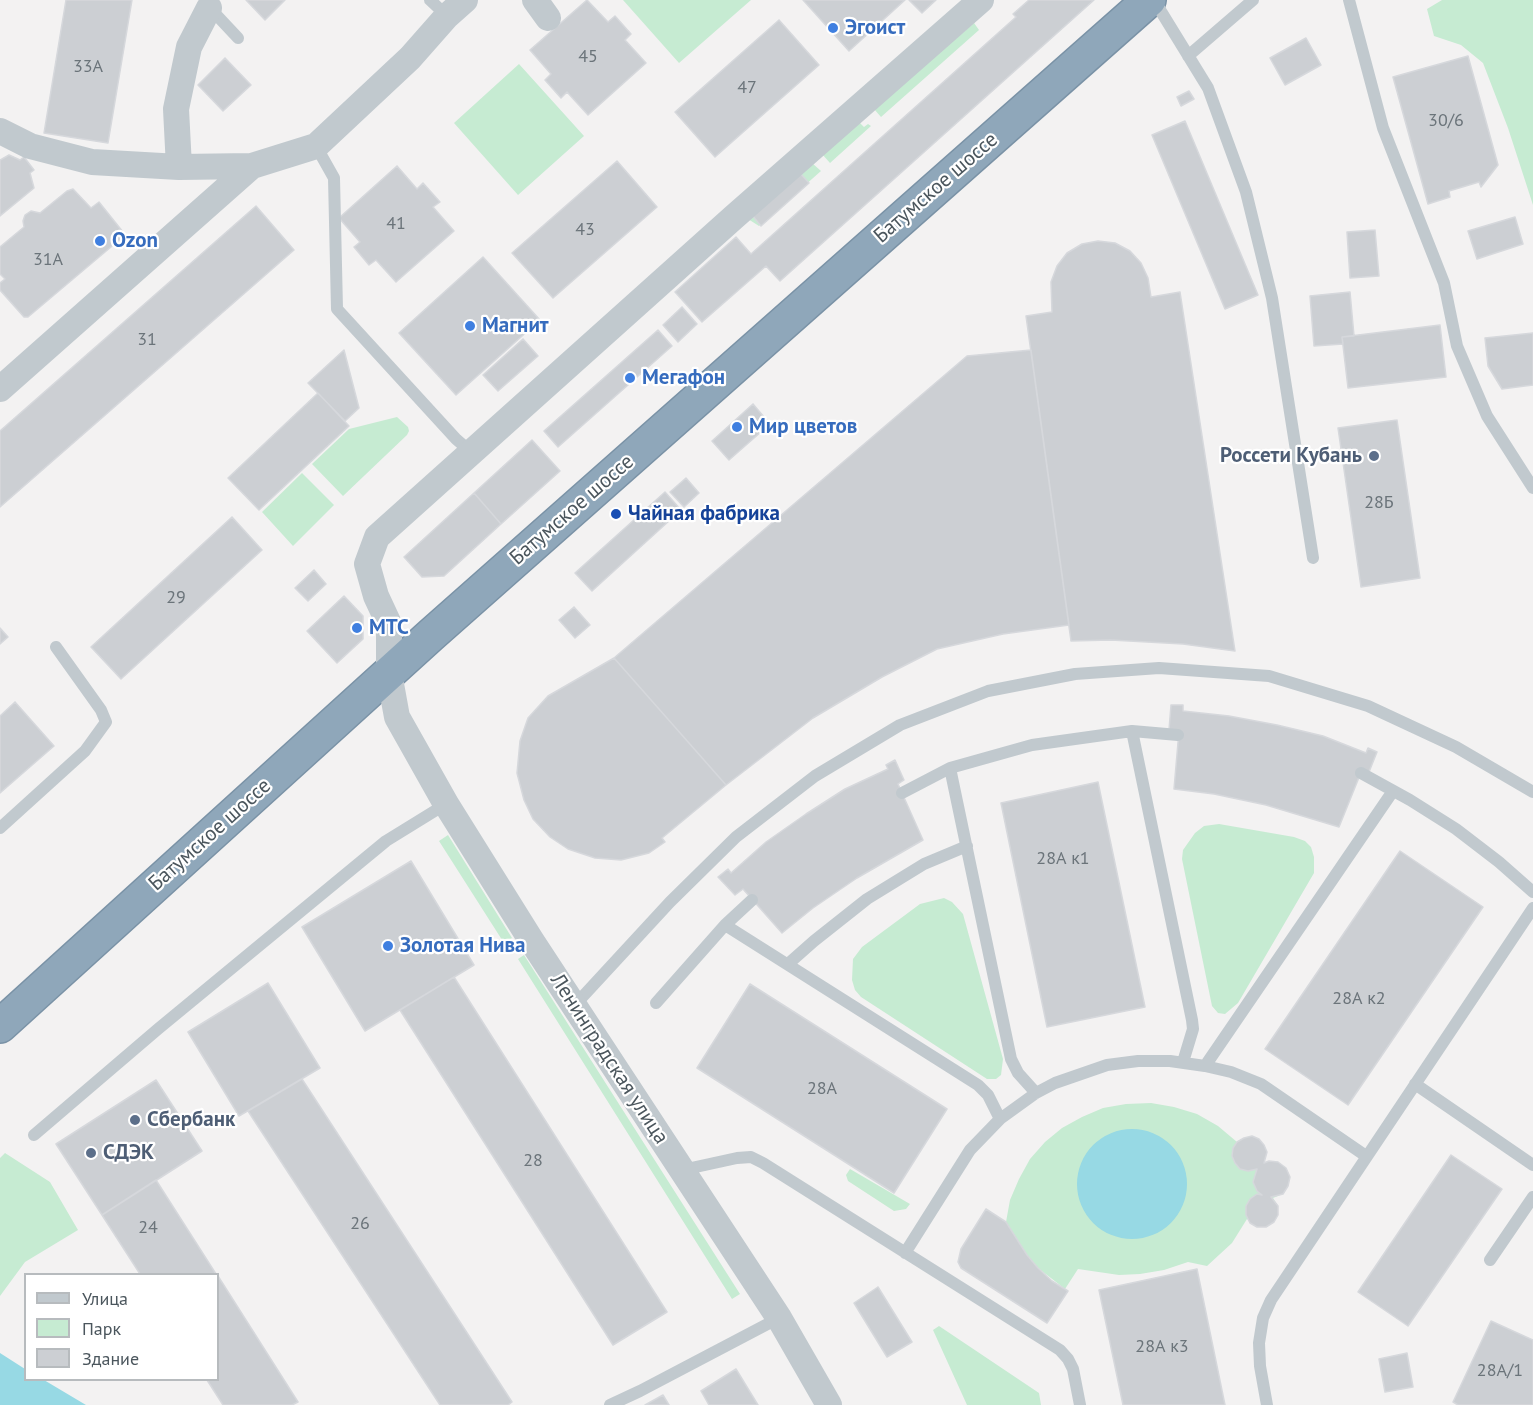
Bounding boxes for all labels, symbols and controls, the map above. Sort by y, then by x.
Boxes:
place label: Эгоист [845,15,905,41]
marker: Эгоист [826,21,840,35]
house number: 45 [578,46,598,68]
house number: 33А [73,56,103,78]
house number: 47 [737,77,757,99]
house number: 30/6 [1428,110,1464,132]
street label: Батумское шоссе [869,127,1003,249]
house number: 41 [386,213,406,235]
house number: 43 [575,219,595,241]
place label: Ozon [112,228,158,254]
marker: Ozon [93,234,107,248]
house number: 31А [33,249,63,271]
place label: Магнит [482,313,549,339]
marker: Магнит [463,319,477,333]
house number: 31 [137,329,157,351]
place label: Мегафон [642,365,725,391]
marker: Мегафон [623,371,637,385]
place label: Мир цветов [749,414,857,440]
marker: Мир цветов [730,420,744,434]
place label: Россети Кубань [1220,443,1362,469]
street label: Батумское шоссе [505,449,639,571]
marker: Россети Кубань [1367,449,1381,463]
house number: 28Б [1364,492,1394,514]
place label: Чайная фабрика [628,501,780,527]
marker: Чайная фабрика [609,507,623,521]
house number: 29 [166,587,186,609]
place label: МТС [369,615,409,641]
marker: МТС [350,621,364,635]
street label: Батумское шоссе [144,774,276,896]
house number: 28А к1 [1036,848,1090,870]
place label: Золотая Нива [400,933,525,959]
marker: Золотая Нива [381,939,395,953]
street label: Ленинградская улица [545,969,673,1149]
house number: 28А к2 [1332,988,1386,1010]
house number: 28А [807,1078,837,1100]
place label: Сбербанк [147,1107,235,1133]
marker: Сбербанк [128,1113,142,1127]
place label: СДЭК [103,1140,154,1166]
marker: СДЭК [84,1146,98,1160]
house number: 28 [523,1150,543,1172]
house number: 26 [350,1213,370,1235]
house number: 24 [138,1217,158,1239]
legend [24,1273,219,1381]
text: Улица [82,1287,128,1310]
text: Парк [82,1317,121,1340]
house number: 28А к3 [1135,1336,1189,1358]
text: Здание [82,1347,139,1370]
house number: 28А/1 [1477,1360,1523,1382]

